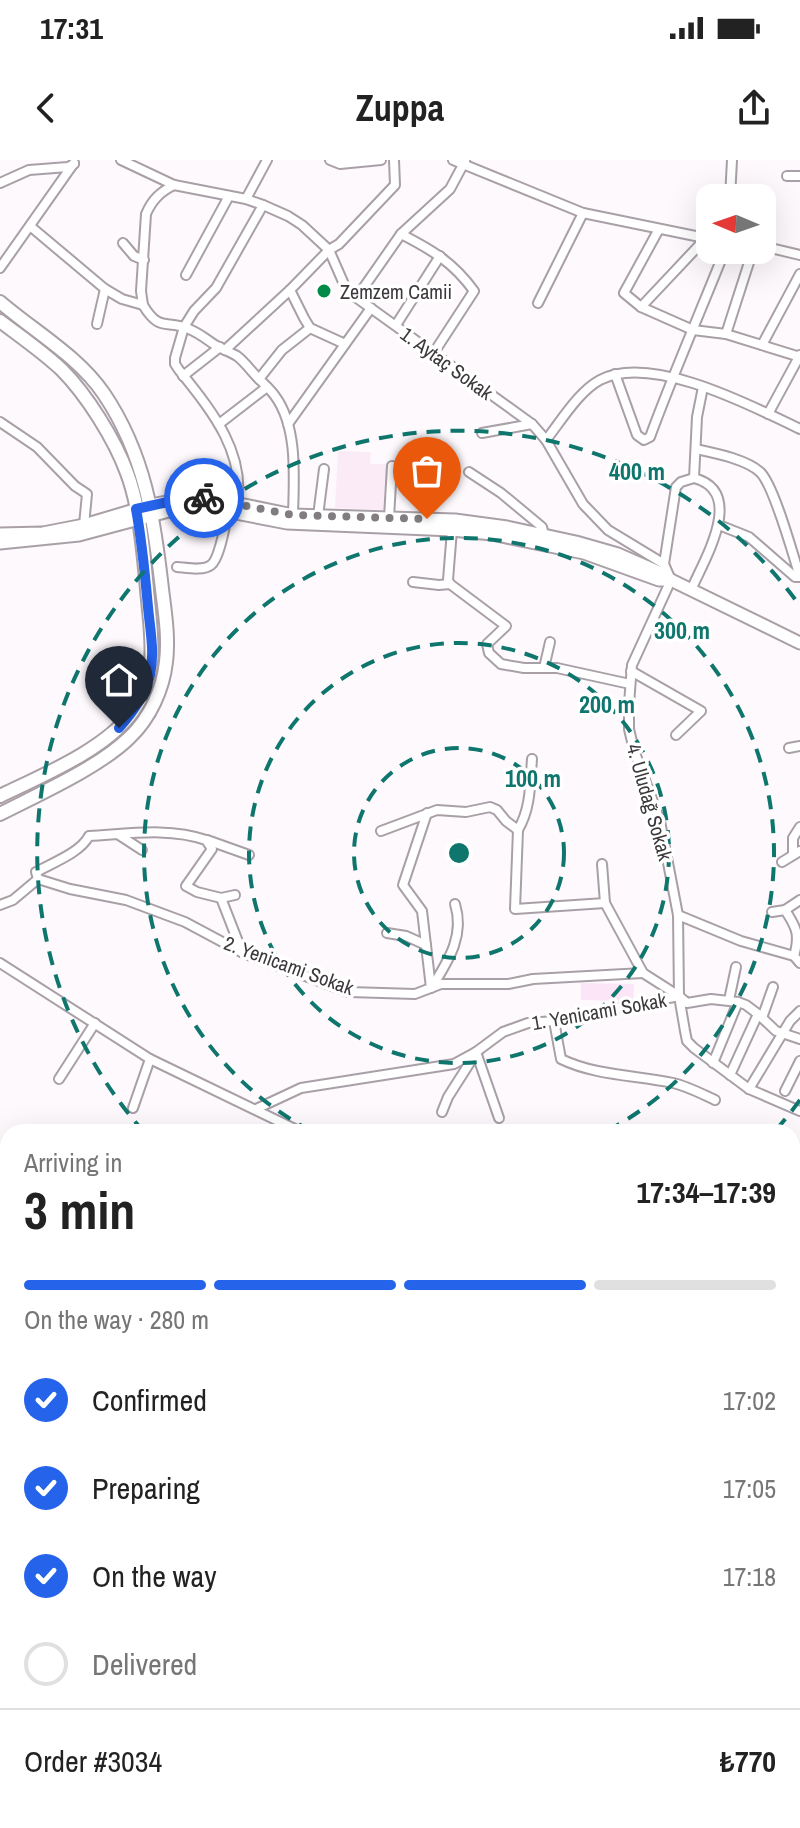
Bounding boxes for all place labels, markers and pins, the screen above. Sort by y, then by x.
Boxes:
place label: Zemzem Camii [340,278,452,305]
marker: Zemzem Camii [315,282,333,300]
pin [393,437,461,519]
pin [85,646,153,728]
centre of rings [445,839,473,867]

